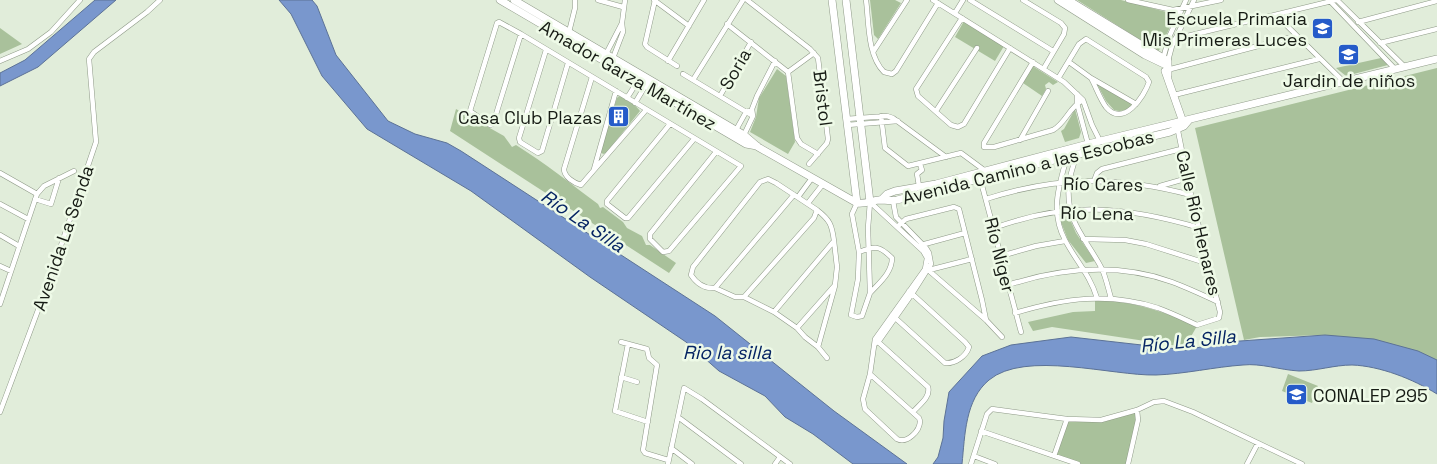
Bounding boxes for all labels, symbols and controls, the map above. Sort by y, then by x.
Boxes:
place label: Escuela Primaria Mis Primeras Luces [1142,7,1307,51]
street label: Amador Garza Martínez [535,15,721,135]
school or university icon: Escuela Primaria Mis Primeras Luces [1311,16,1335,40]
school or university icon: Jardin de niños [1337,43,1361,67]
street label: Soria [714,44,756,94]
street label: Bristol [808,69,838,127]
place label: Jardin de niños [1283,69,1415,92]
building icon: Casa Club Plazas [606,105,630,129]
place label: Casa Club Plazas [458,106,602,129]
street label: Avenida Camino a las Escobas [900,125,1156,209]
street label: Calle Río Henares [1171,148,1227,298]
street label: Avenida La Senda [27,162,99,314]
street label: Río Cares [1063,172,1143,196]
water label: Río La Silla [536,184,630,258]
street label: Río Lena [1060,201,1134,225]
street label: Río Níger [980,215,1021,295]
water label: Río La Silla [1139,324,1237,358]
water label: Rio la silla [683,340,771,365]
school or university icon: CONALEP 295 [1285,383,1309,407]
place label: CONALEP 295 [1313,384,1428,407]

